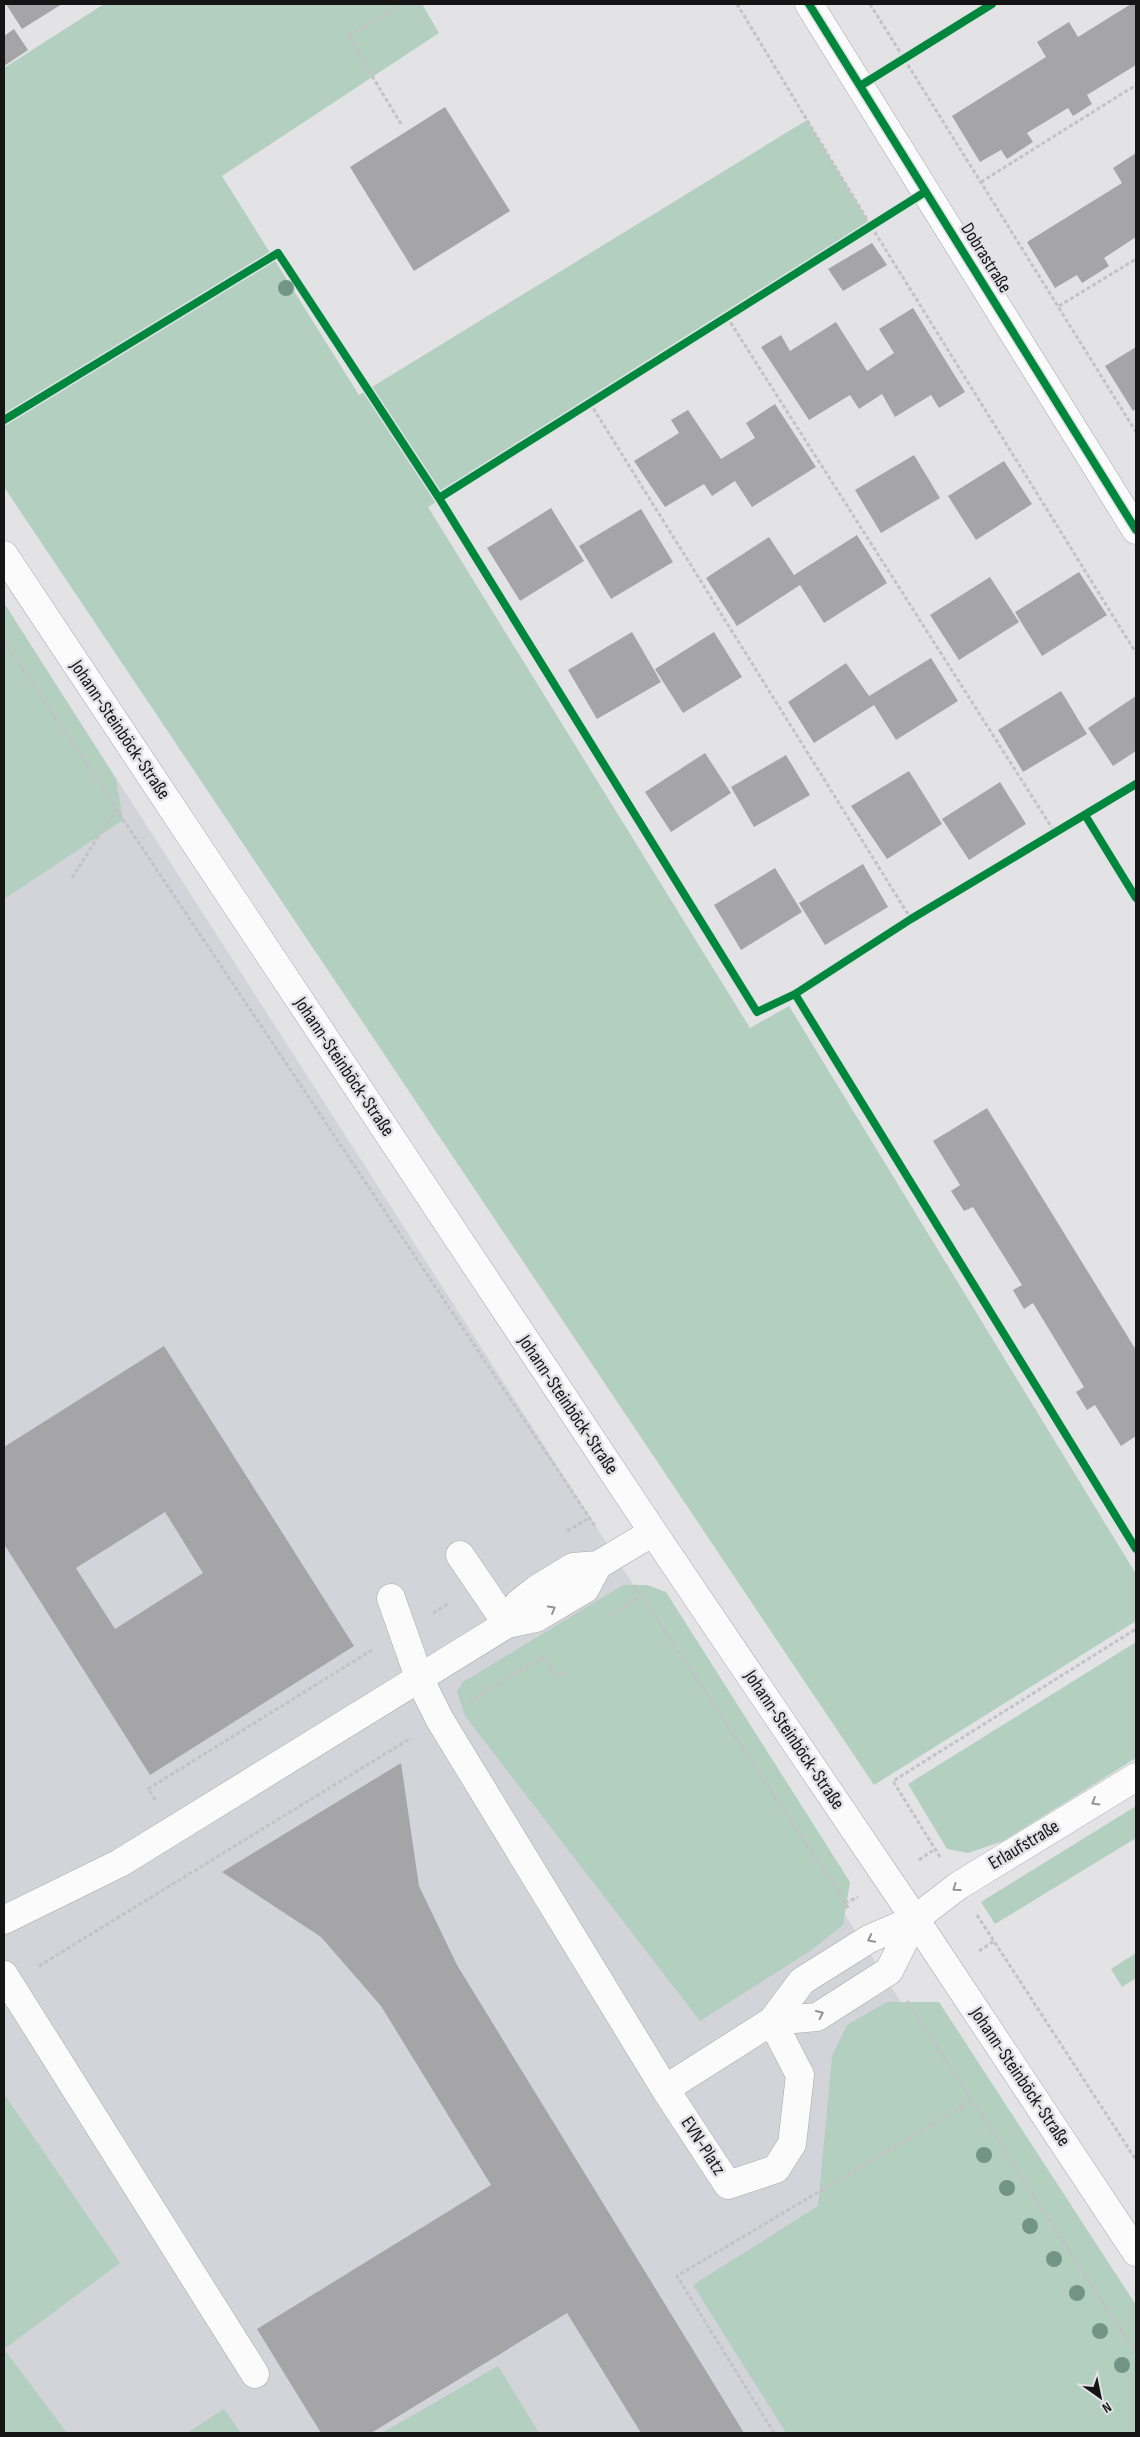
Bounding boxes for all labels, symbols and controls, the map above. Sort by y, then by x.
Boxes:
street label: Dobrastraße [956,219,1016,297]
street label: Johann-Steinböck-Straße [64,655,175,804]
street label: Johann-Steinböck-Straße [288,992,399,1141]
street label: Johann-Steinböck-Straße [512,1330,623,1479]
one-way arrow [547,1605,556,1615]
street label: Johann-Steinböck-Straße [738,1665,849,1814]
one-way arrow [1091,1796,1100,1806]
street label: Erlaufstraße [985,1815,1063,1875]
one-way arrow [953,1882,962,1890]
one-way arrow [867,1933,876,1943]
street label: Johann-Steinböck-Straße [964,2002,1075,2151]
one-way arrow [814,2010,823,2020]
street label: EVN-Platz [676,2113,730,2180]
north arrow [1075,2372,1125,2422]
text: N [1099,2398,1115,2417]

